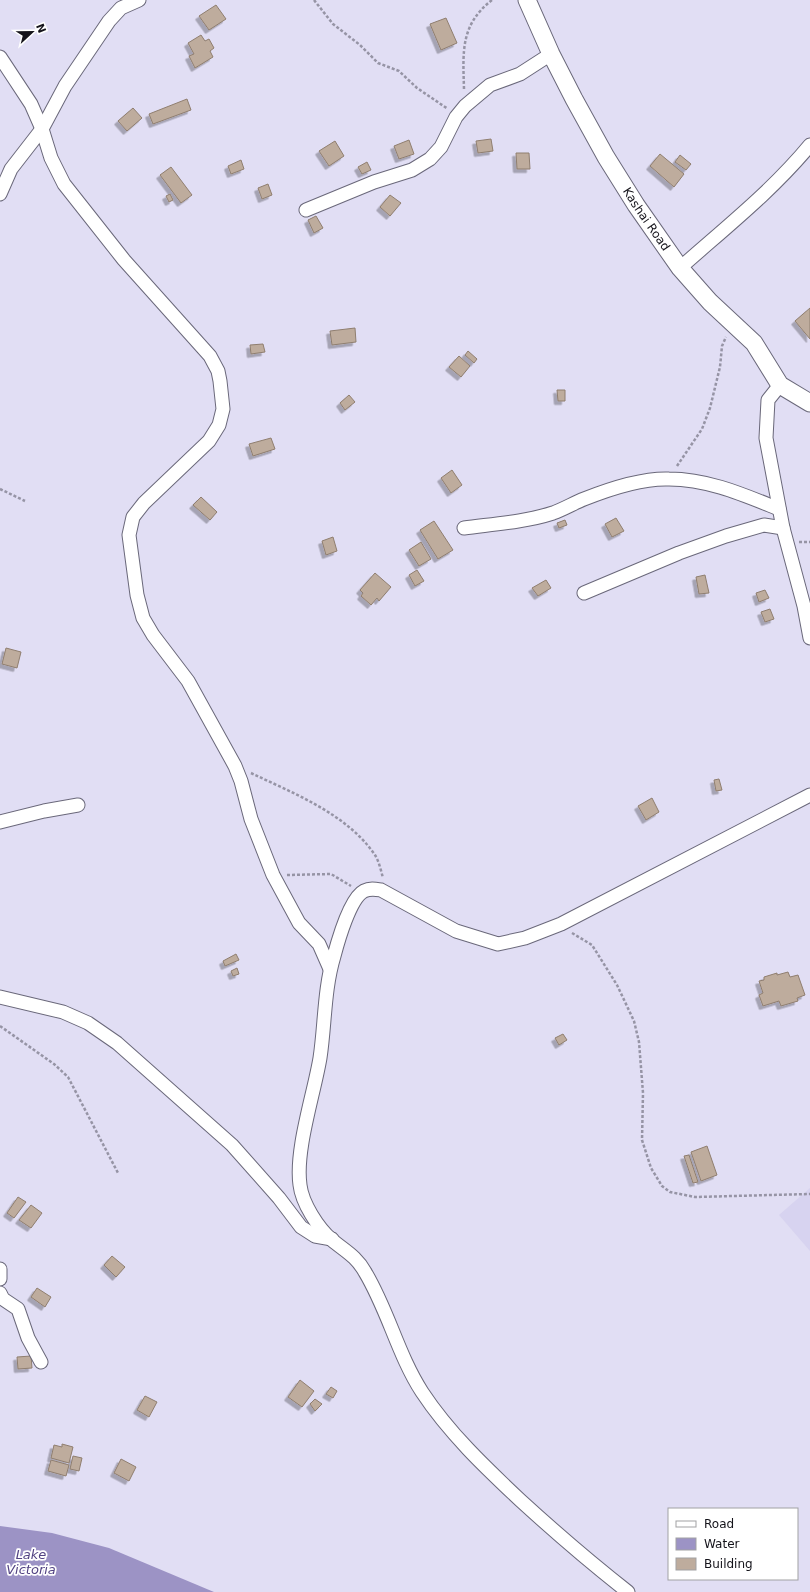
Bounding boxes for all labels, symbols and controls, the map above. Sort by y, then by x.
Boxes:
north arrow [12,12,52,52]
text: N [33,22,49,35]
street label: Kashai Road [620,185,673,254]
legend [668,1508,798,1580]
text: Road [704,1517,734,1531]
text: Water [704,1537,740,1551]
water label: Lake Victoria [6,1547,56,1577]
text: Building [704,1557,753,1571]

